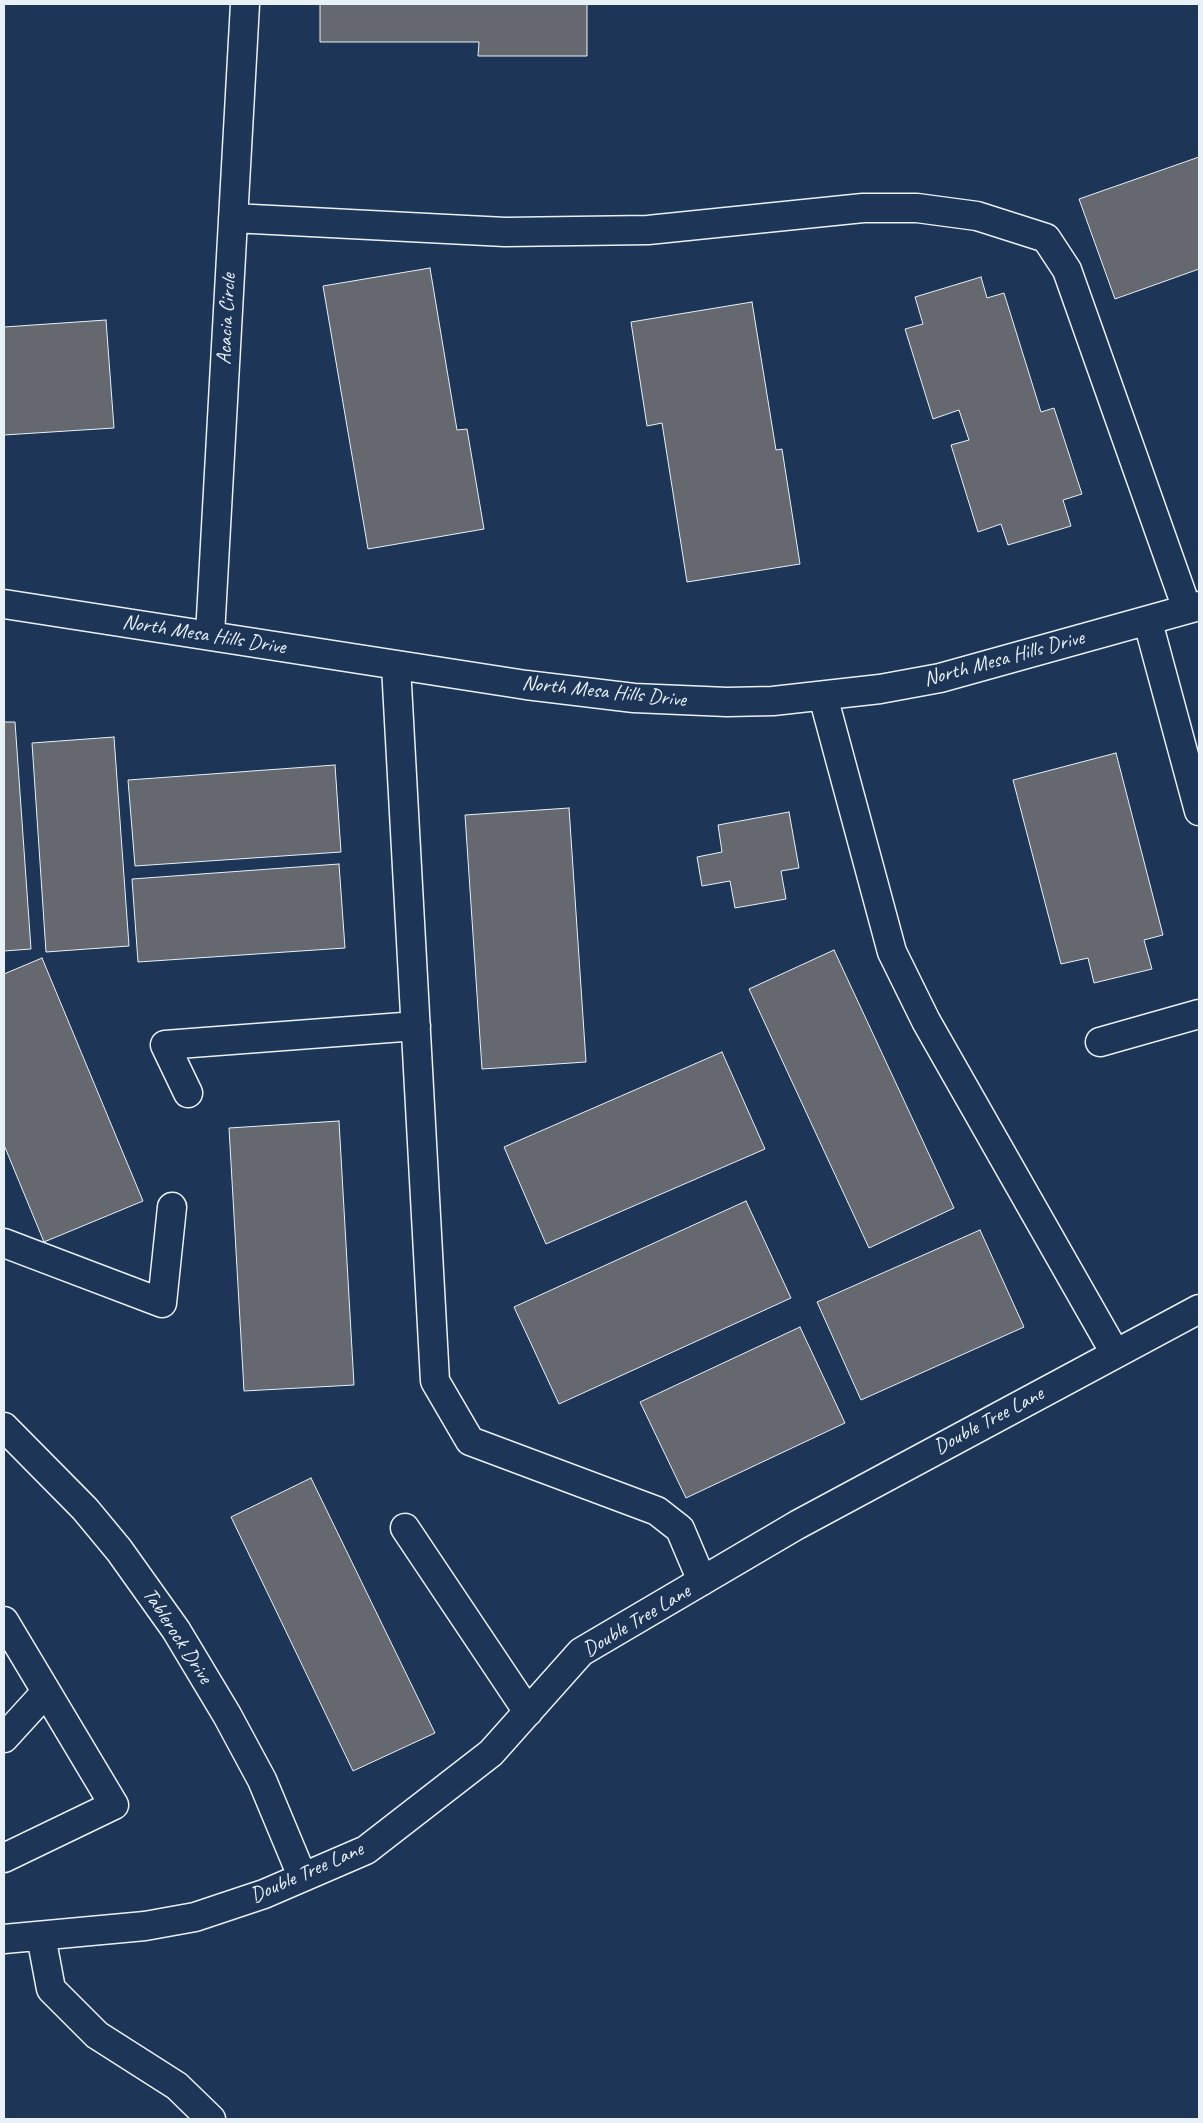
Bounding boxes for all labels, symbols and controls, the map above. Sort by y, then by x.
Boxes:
street label: Acacia Circle [212,273,242,365]
street label: North Mesa Hills Drive [121,610,287,660]
street label: North Mesa Hills Drive [921,626,1087,692]
street label: North Mesa Hills Drive [521,671,687,713]
street label: Double Tree Lane [930,1382,1048,1460]
street label: Double Tree Lane [579,1579,695,1663]
street label: Tablerock Drive [137,1583,217,1689]
street label: Double Tree Lane [247,1837,367,1909]

